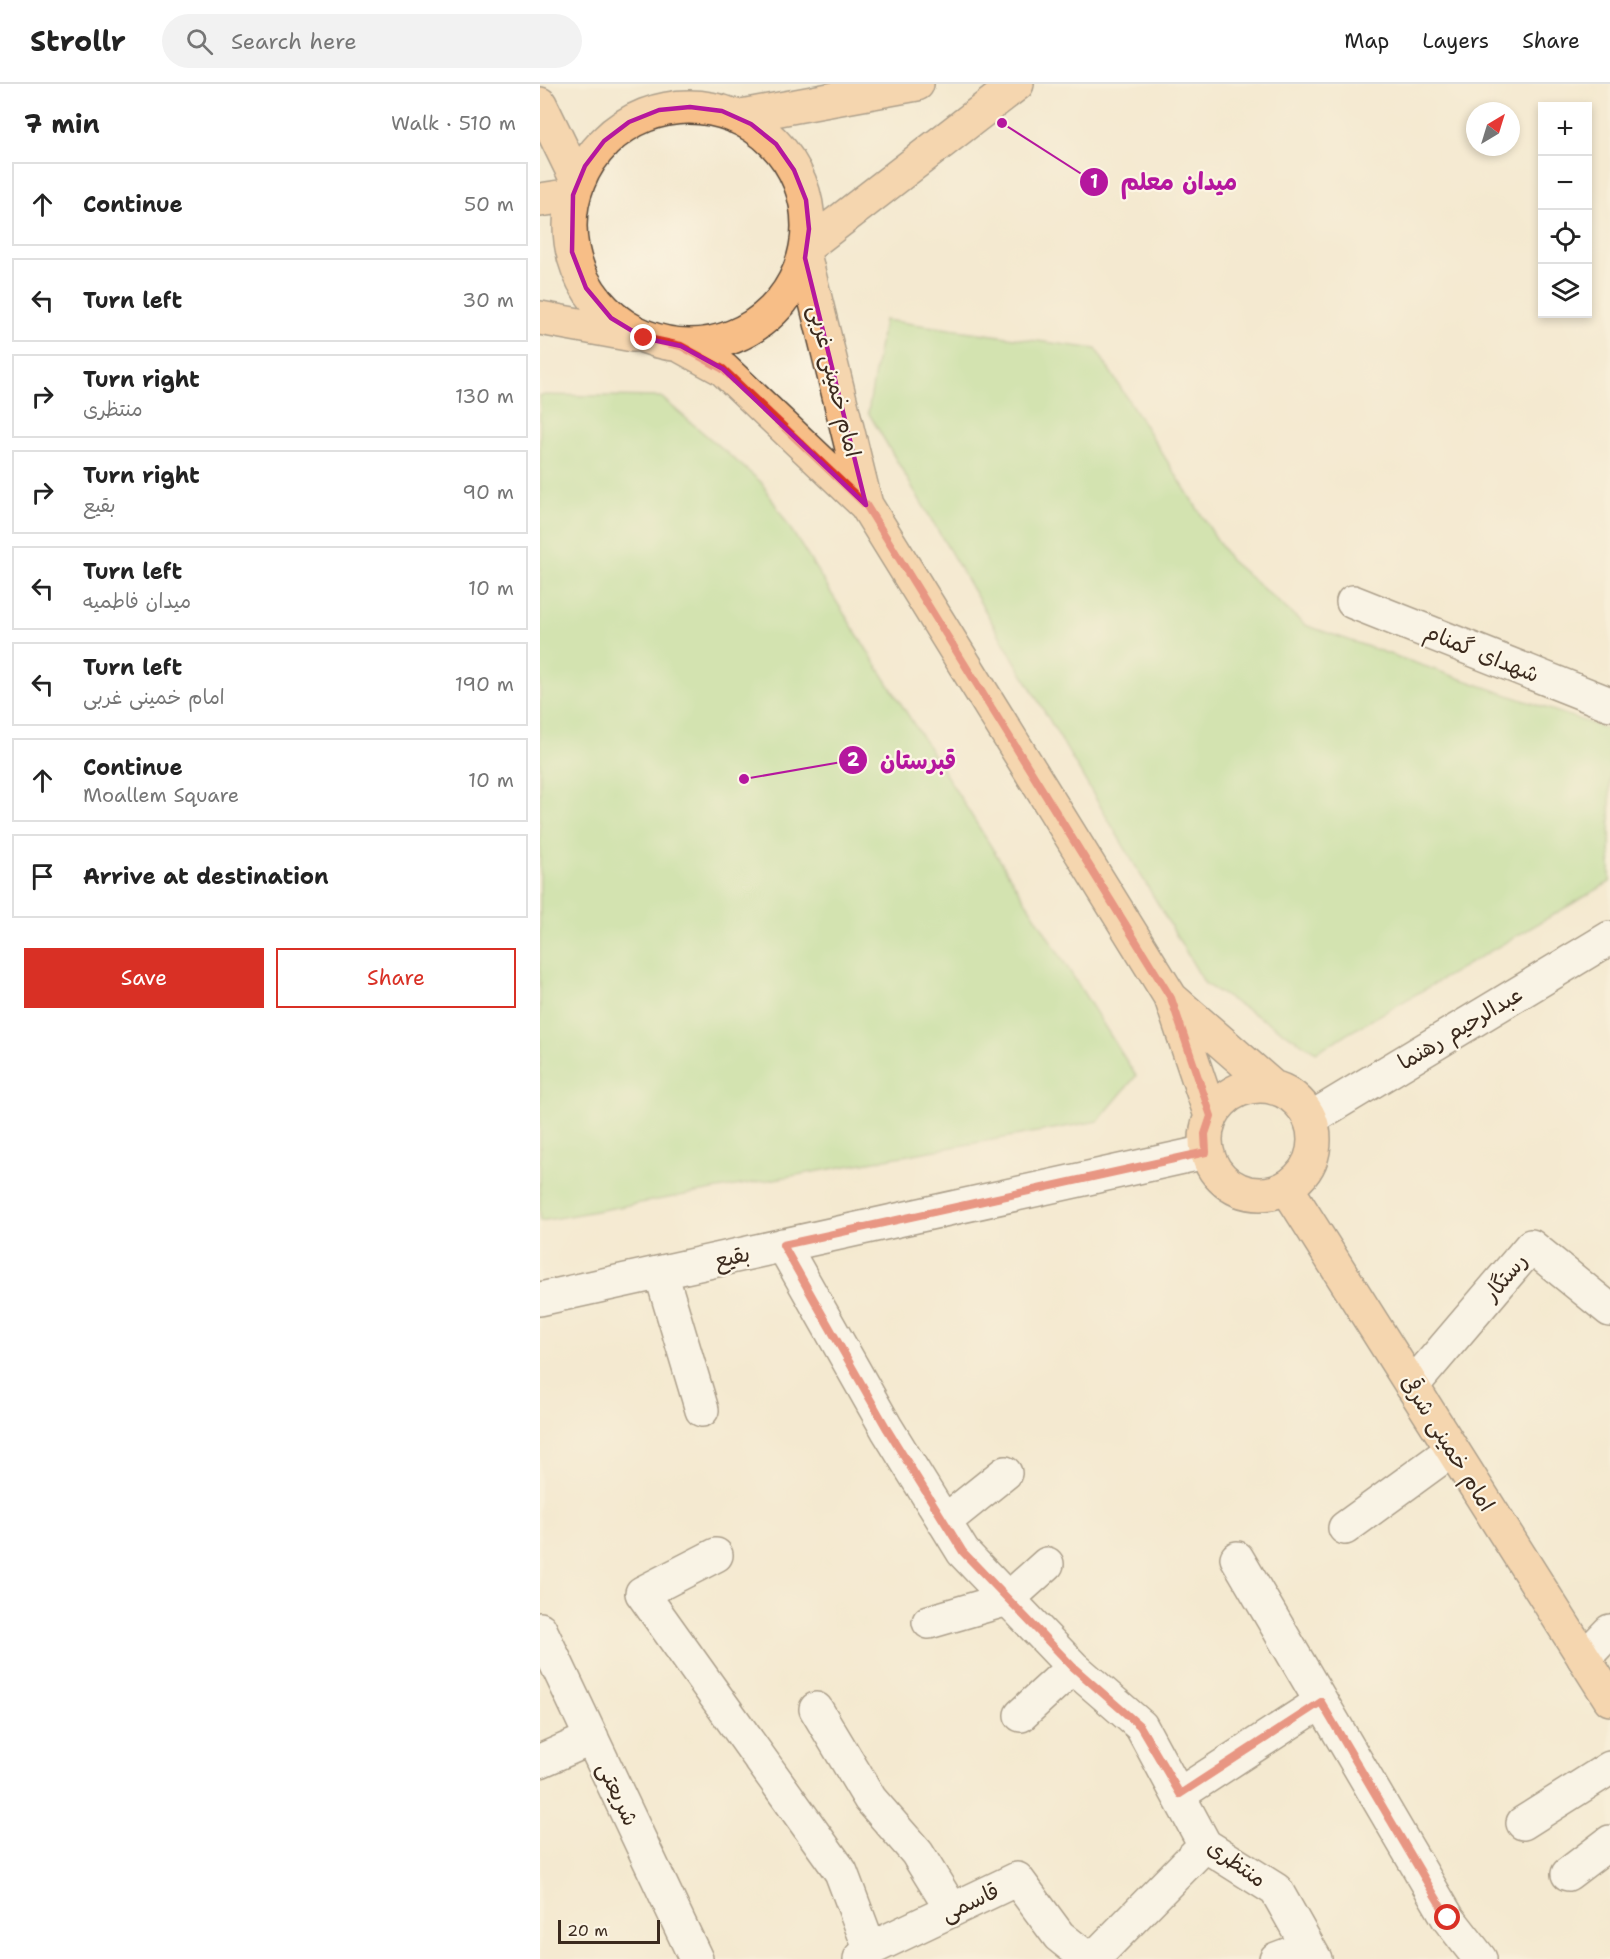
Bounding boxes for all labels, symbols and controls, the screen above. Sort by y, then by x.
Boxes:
search box [162,14,582,68]
text: Strollr [30,22,126,60]
icon: search [183,25,216,58]
text: Search here [231,27,357,56]
text: Map [1344,27,1389,55]
text: Layers [1422,27,1489,55]
text: Share [1522,27,1580,55]
north arrow [1466,102,1520,156]
map controls [1538,102,1592,318]
button: + [1538,102,1592,156]
text: 7 min [24,106,100,141]
text: Walk · 510 m [391,110,516,136]
button: − [1538,156,1592,210]
callout: میدان معلم [1079,161,1250,203]
text: میدان معلم [1121,166,1237,200]
text: 1 [1090,170,1098,194]
icon: ahead [26,188,59,221]
text: Continue [83,190,183,219]
text: 50 m [464,191,514,217]
button: locate [1538,210,1592,264]
button: layers [1538,264,1592,318]
icon: left [26,284,59,317]
text: Turn left [83,286,182,315]
text: 30 m [462,287,514,313]
street label: امام خمینی غربی [800,302,868,461]
route end [630,324,656,350]
text: Turn right [83,365,200,394]
icon: right [26,380,59,413]
text: 130 m [455,383,514,409]
text: منتظری [83,396,143,422]
text: Turn right [83,461,200,490]
icon: right [26,476,59,509]
text: 90 m [462,479,514,505]
text: بقیع [83,492,116,518]
text: Turn left [83,557,182,586]
icon: left [26,572,59,605]
text: 10 m [468,575,514,601]
text: میدان فاطمیه [83,588,191,614]
street label: شهدای گمنام [1419,617,1544,692]
text: Turn left [83,653,182,682]
icon: left [26,668,59,701]
text: 190 m [455,671,514,697]
text: امام خمینی غربی [83,684,225,710]
callout: قبرستان [838,739,968,781]
text: قبرستان [880,745,956,777]
text: 2 [847,748,860,772]
text: Continue [83,753,183,782]
icon: ahead [26,764,59,797]
text: 10 m [468,767,514,793]
text: Moallem Square [83,782,239,808]
icon: arrive [26,860,59,893]
text: Arrive at destination [83,862,329,891]
button: Save [24,948,264,1008]
button: Share [276,948,516,1008]
street label: عبدالرحیم رهنما [1392,979,1529,1078]
street label: بقیع [711,1239,753,1276]
street label: رستگار [1476,1247,1534,1308]
street label: امام خمینی شرقی [1393,1369,1502,1518]
street label: شریعتی [591,1757,645,1831]
street label: منتظری [1202,1832,1272,1894]
street label: قاسمی [936,1876,1004,1928]
route start [1434,1904,1460,1930]
scale bar [558,1917,660,1944]
text: 20 m [567,1920,608,1941]

